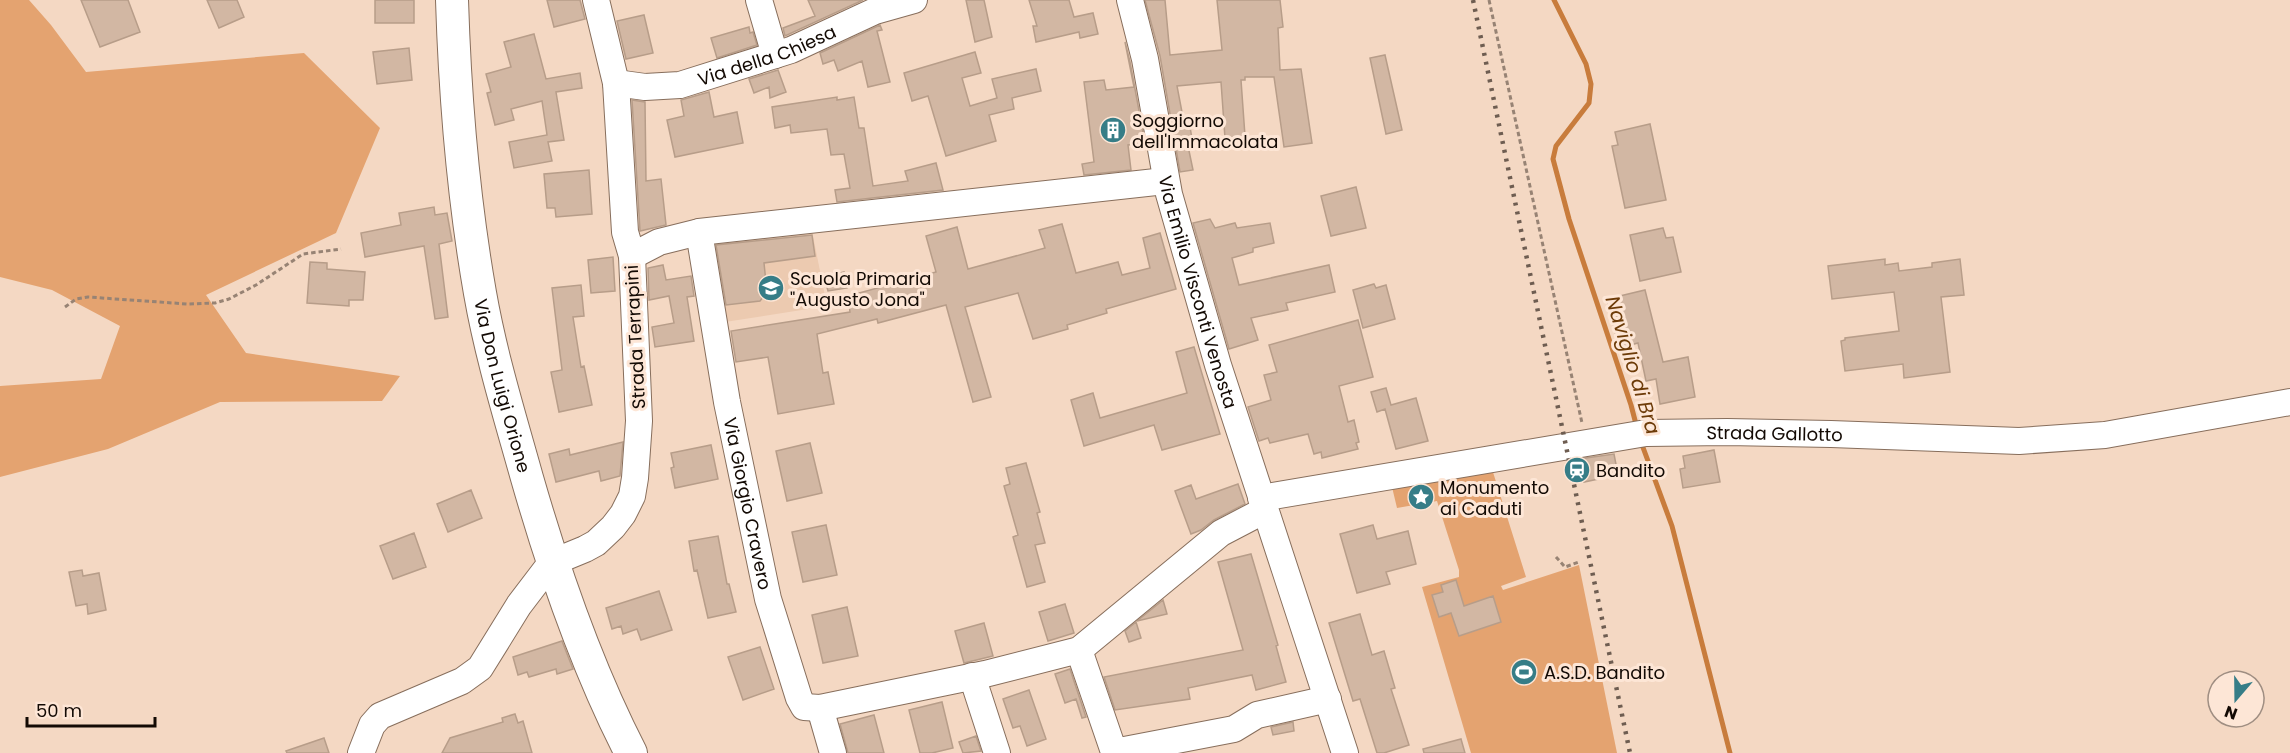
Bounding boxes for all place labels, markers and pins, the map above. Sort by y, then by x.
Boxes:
place label: Soggiorno dell'Immacolata [1132,108,1278,154]
building icon: Soggiorno dell'Immacolata [1098,115,1128,145]
place label: Scuola Primaria "Augusto Jona" [790,266,932,312]
school or university icon: Scuola Primaria "Augusto Jona" [756,273,786,303]
station icon: Bandito [1562,455,1592,485]
place label: Bandito [1596,458,1665,483]
place label: Monumento ai Caduti [1440,475,1549,521]
place icon: Monumento ai Caduti [1406,482,1436,512]
sports icon: A.S.D. Bandito [1509,657,1539,687]
place label: A.S.D. Bandito [1544,660,1665,685]

